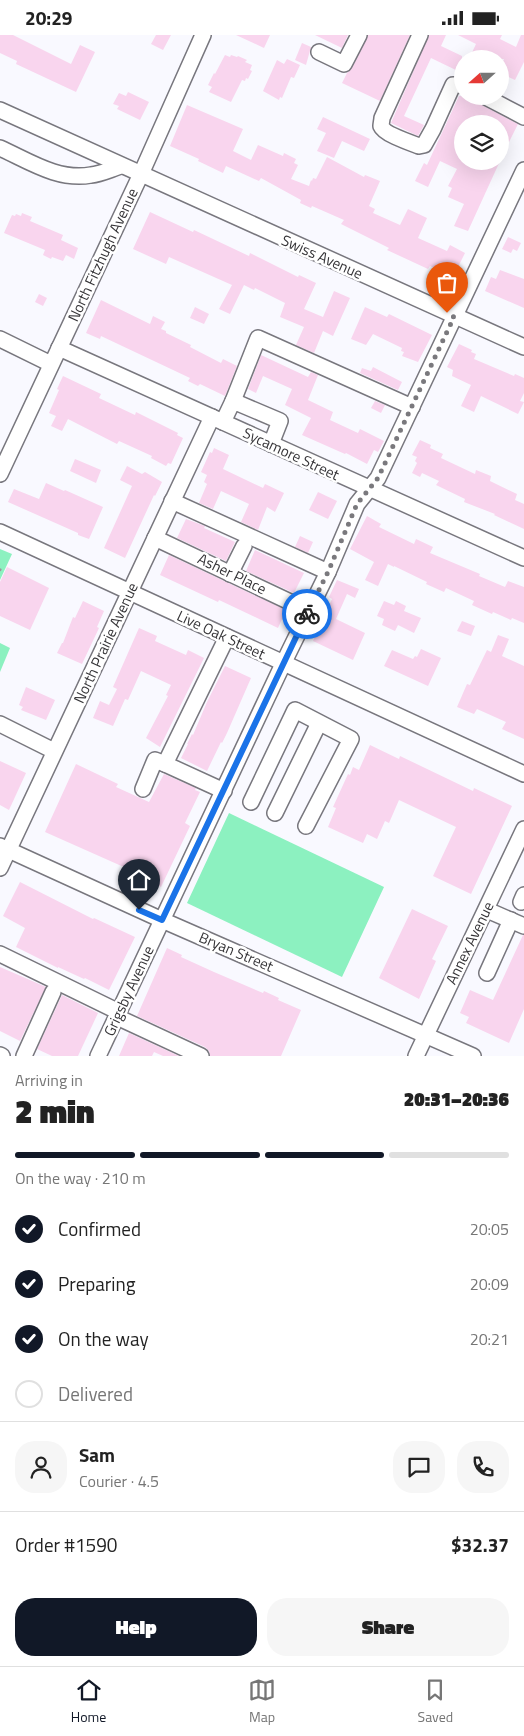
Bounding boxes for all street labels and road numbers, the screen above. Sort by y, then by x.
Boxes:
street label: North Fitzhugh Avenue [61,184,144,325]
street label: Swiss Avenue [278,228,367,285]
street label: Sycamore Street [239,421,344,486]
street label: Asher Place [194,547,270,600]
street label: North Prairie Avenue [67,579,144,707]
street label: Live Oak Street [173,604,270,665]
street label: Annex Avenue [440,897,500,988]
street label: Bryan Street [195,926,278,978]
street label: Grigsby Avenue [97,942,160,1040]

